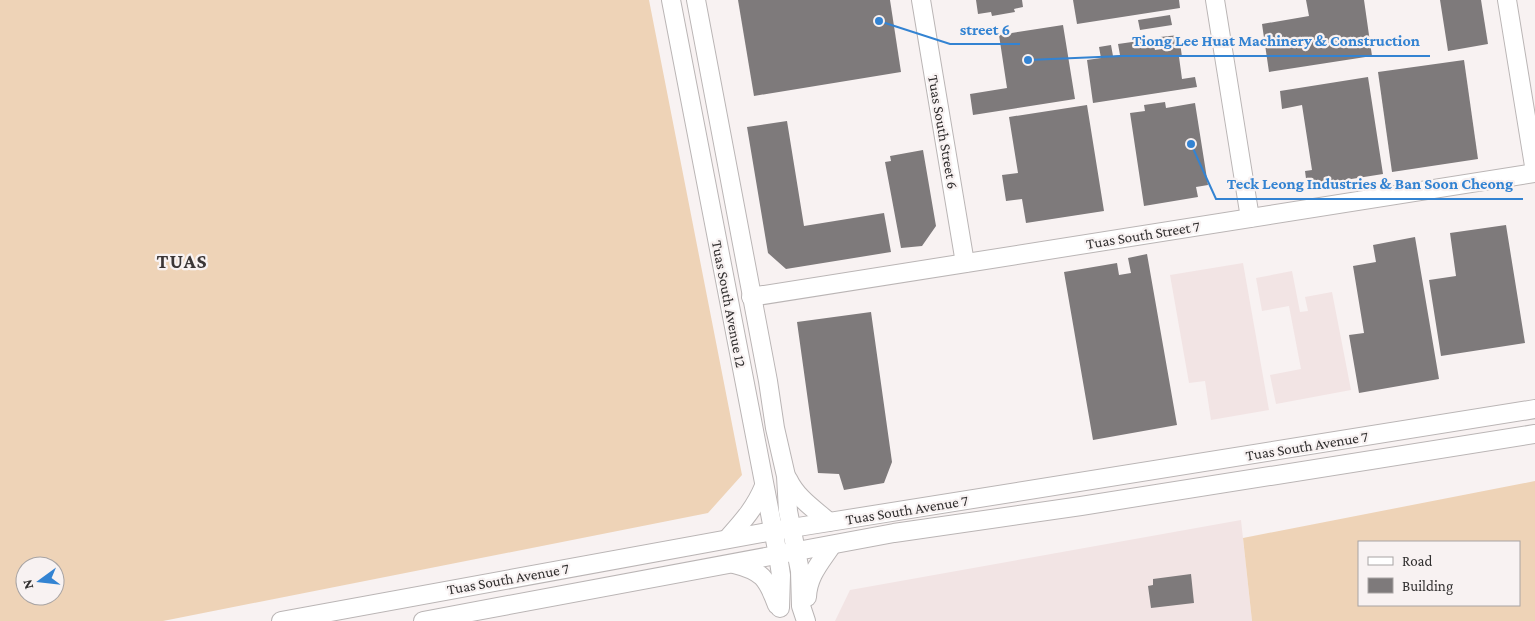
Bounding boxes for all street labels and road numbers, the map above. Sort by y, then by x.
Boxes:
street label: Tuas South Street 6 [925,74,961,190]
street label: Tuas South Street 7 [1085,218,1201,252]
street label: Tuas South Avenue 12 [709,239,749,369]
street label: Tuas South Avenue 7 [1245,428,1369,464]
street label: Tuas South Avenue 7 [845,492,969,528]
street label: Tuas South Avenue 7 [446,560,570,598]

